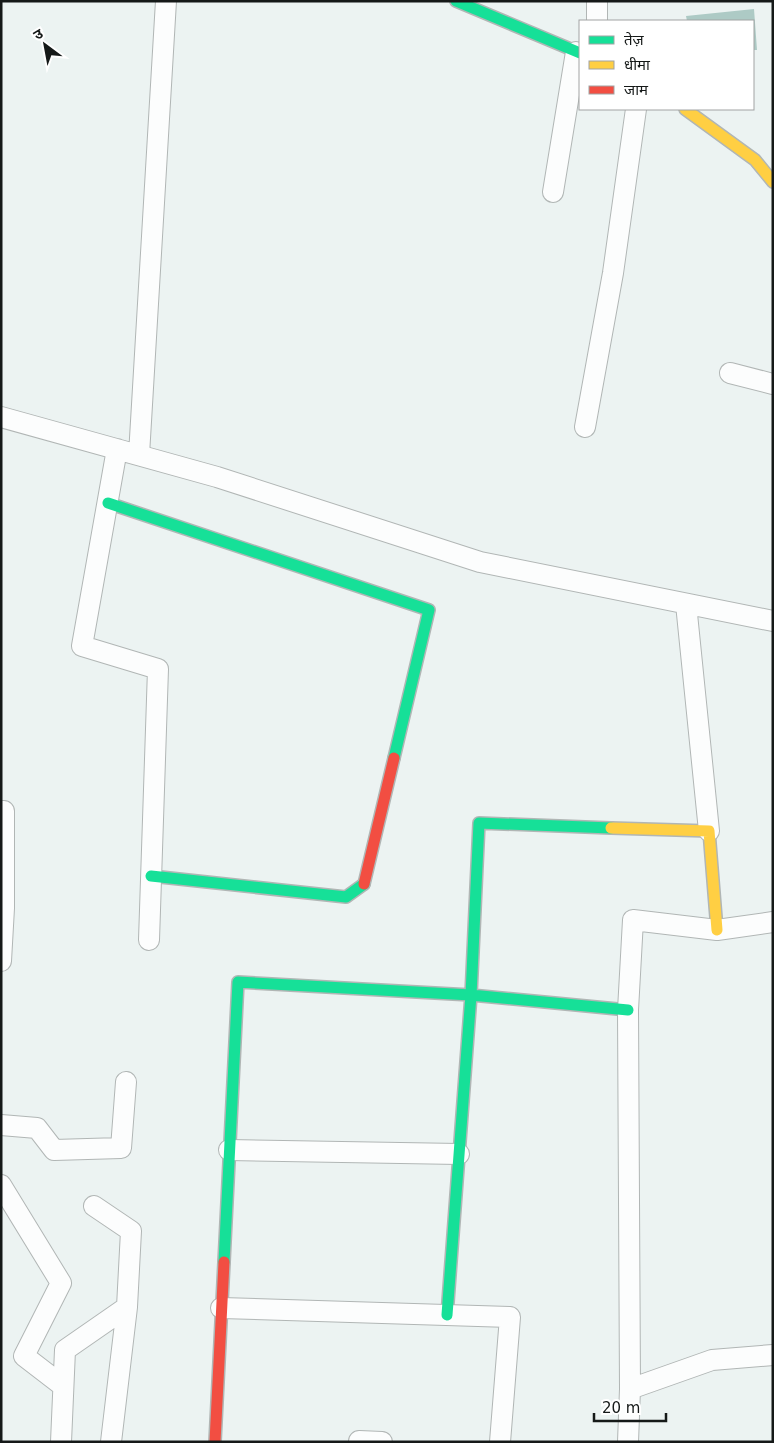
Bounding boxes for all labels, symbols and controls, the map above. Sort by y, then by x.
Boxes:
north arrow [20,20,70,70]
legend [579,20,754,110]
text: उ [30,25,47,43]
text: तेज़ [624,31,645,49]
text: धीमा [624,56,651,74]
text: जाम [624,81,649,99]
scale bar [594,1390,666,1422]
text: 20 m [602,1399,640,1417]

